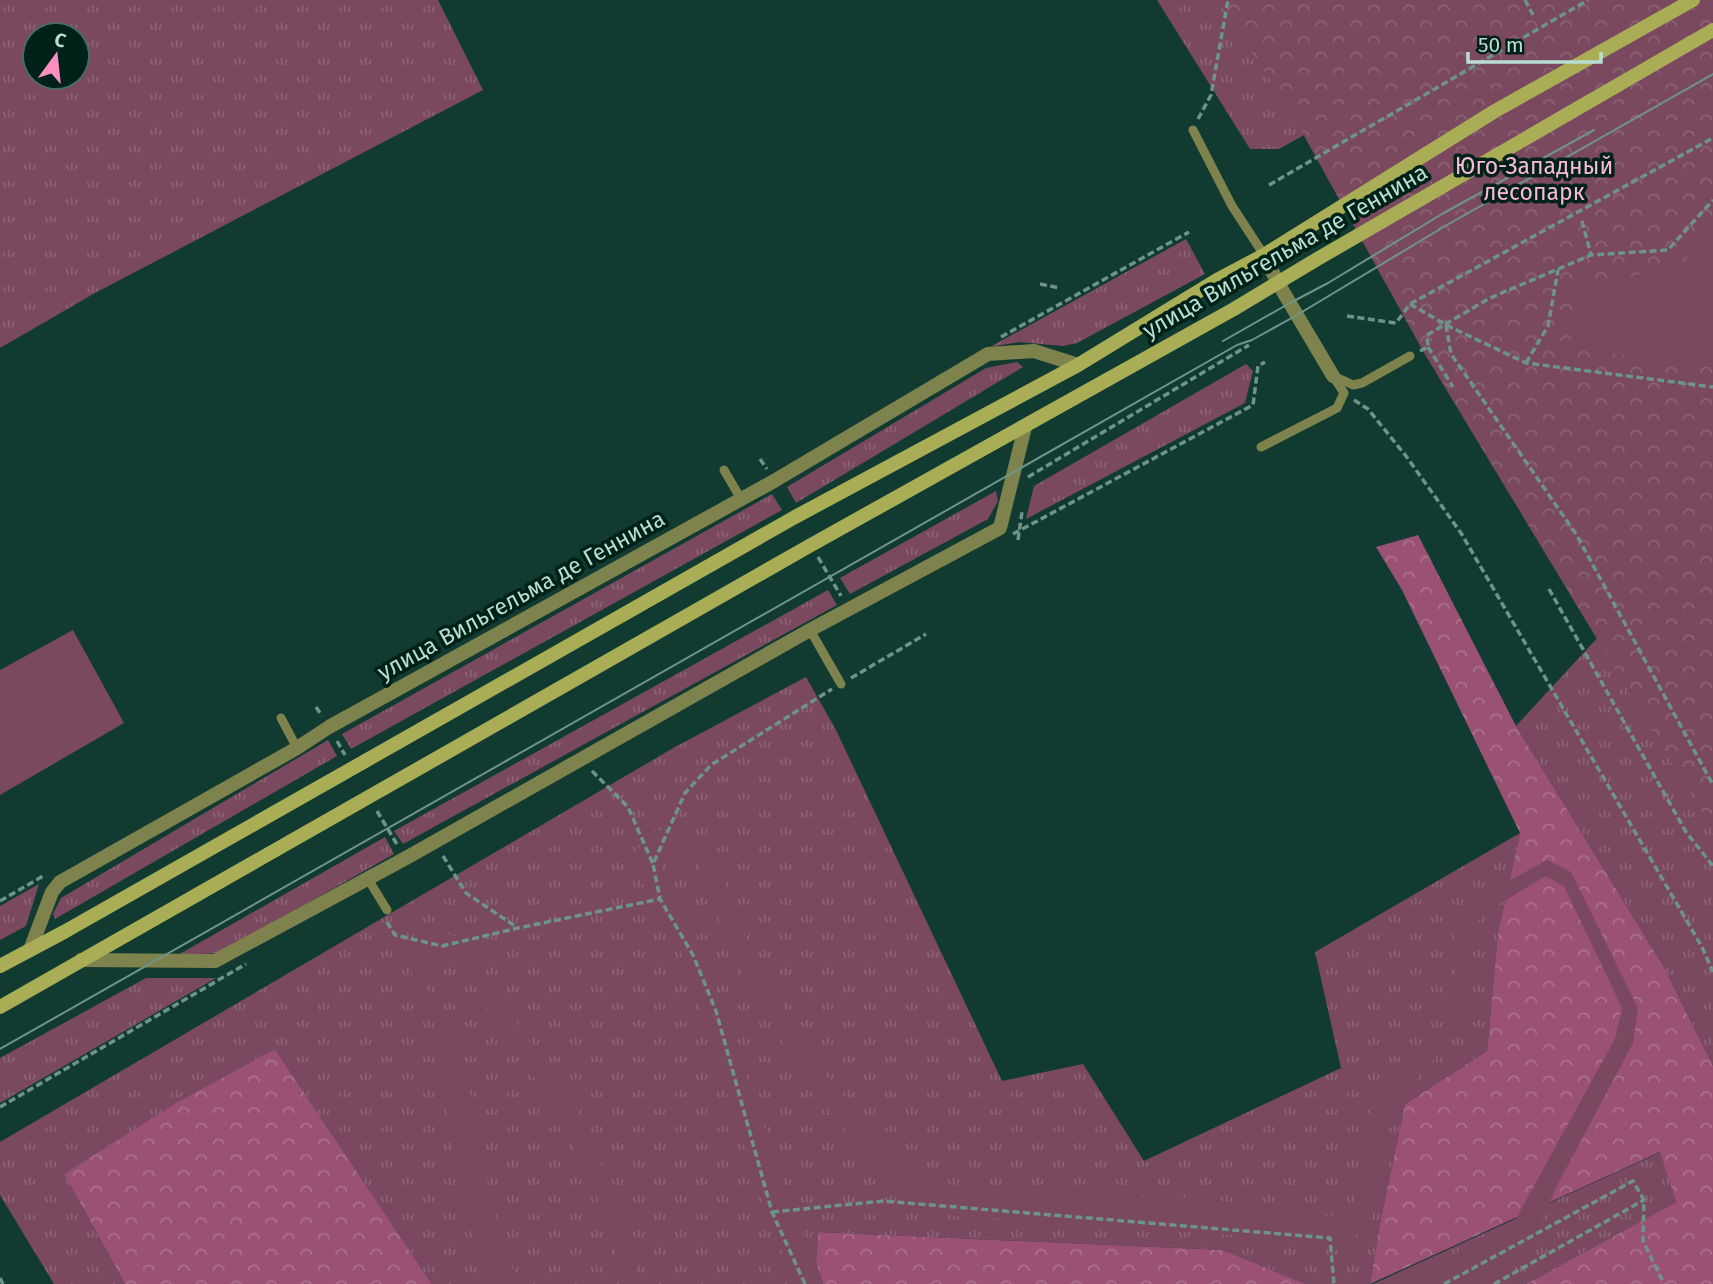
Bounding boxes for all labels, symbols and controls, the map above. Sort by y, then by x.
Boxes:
north arrow [21,21,91,91]
scale bar [1468,21,1601,65]
text: С [52,28,69,53]
text: 50 m [1478,32,1524,58]
park label: Юго-Западный лесопарк [1455,152,1613,206]
street label: улица Вильгельма де Геннина [1138,158,1432,344]
street label: улица Вильгельма де Геннина [372,504,670,686]

